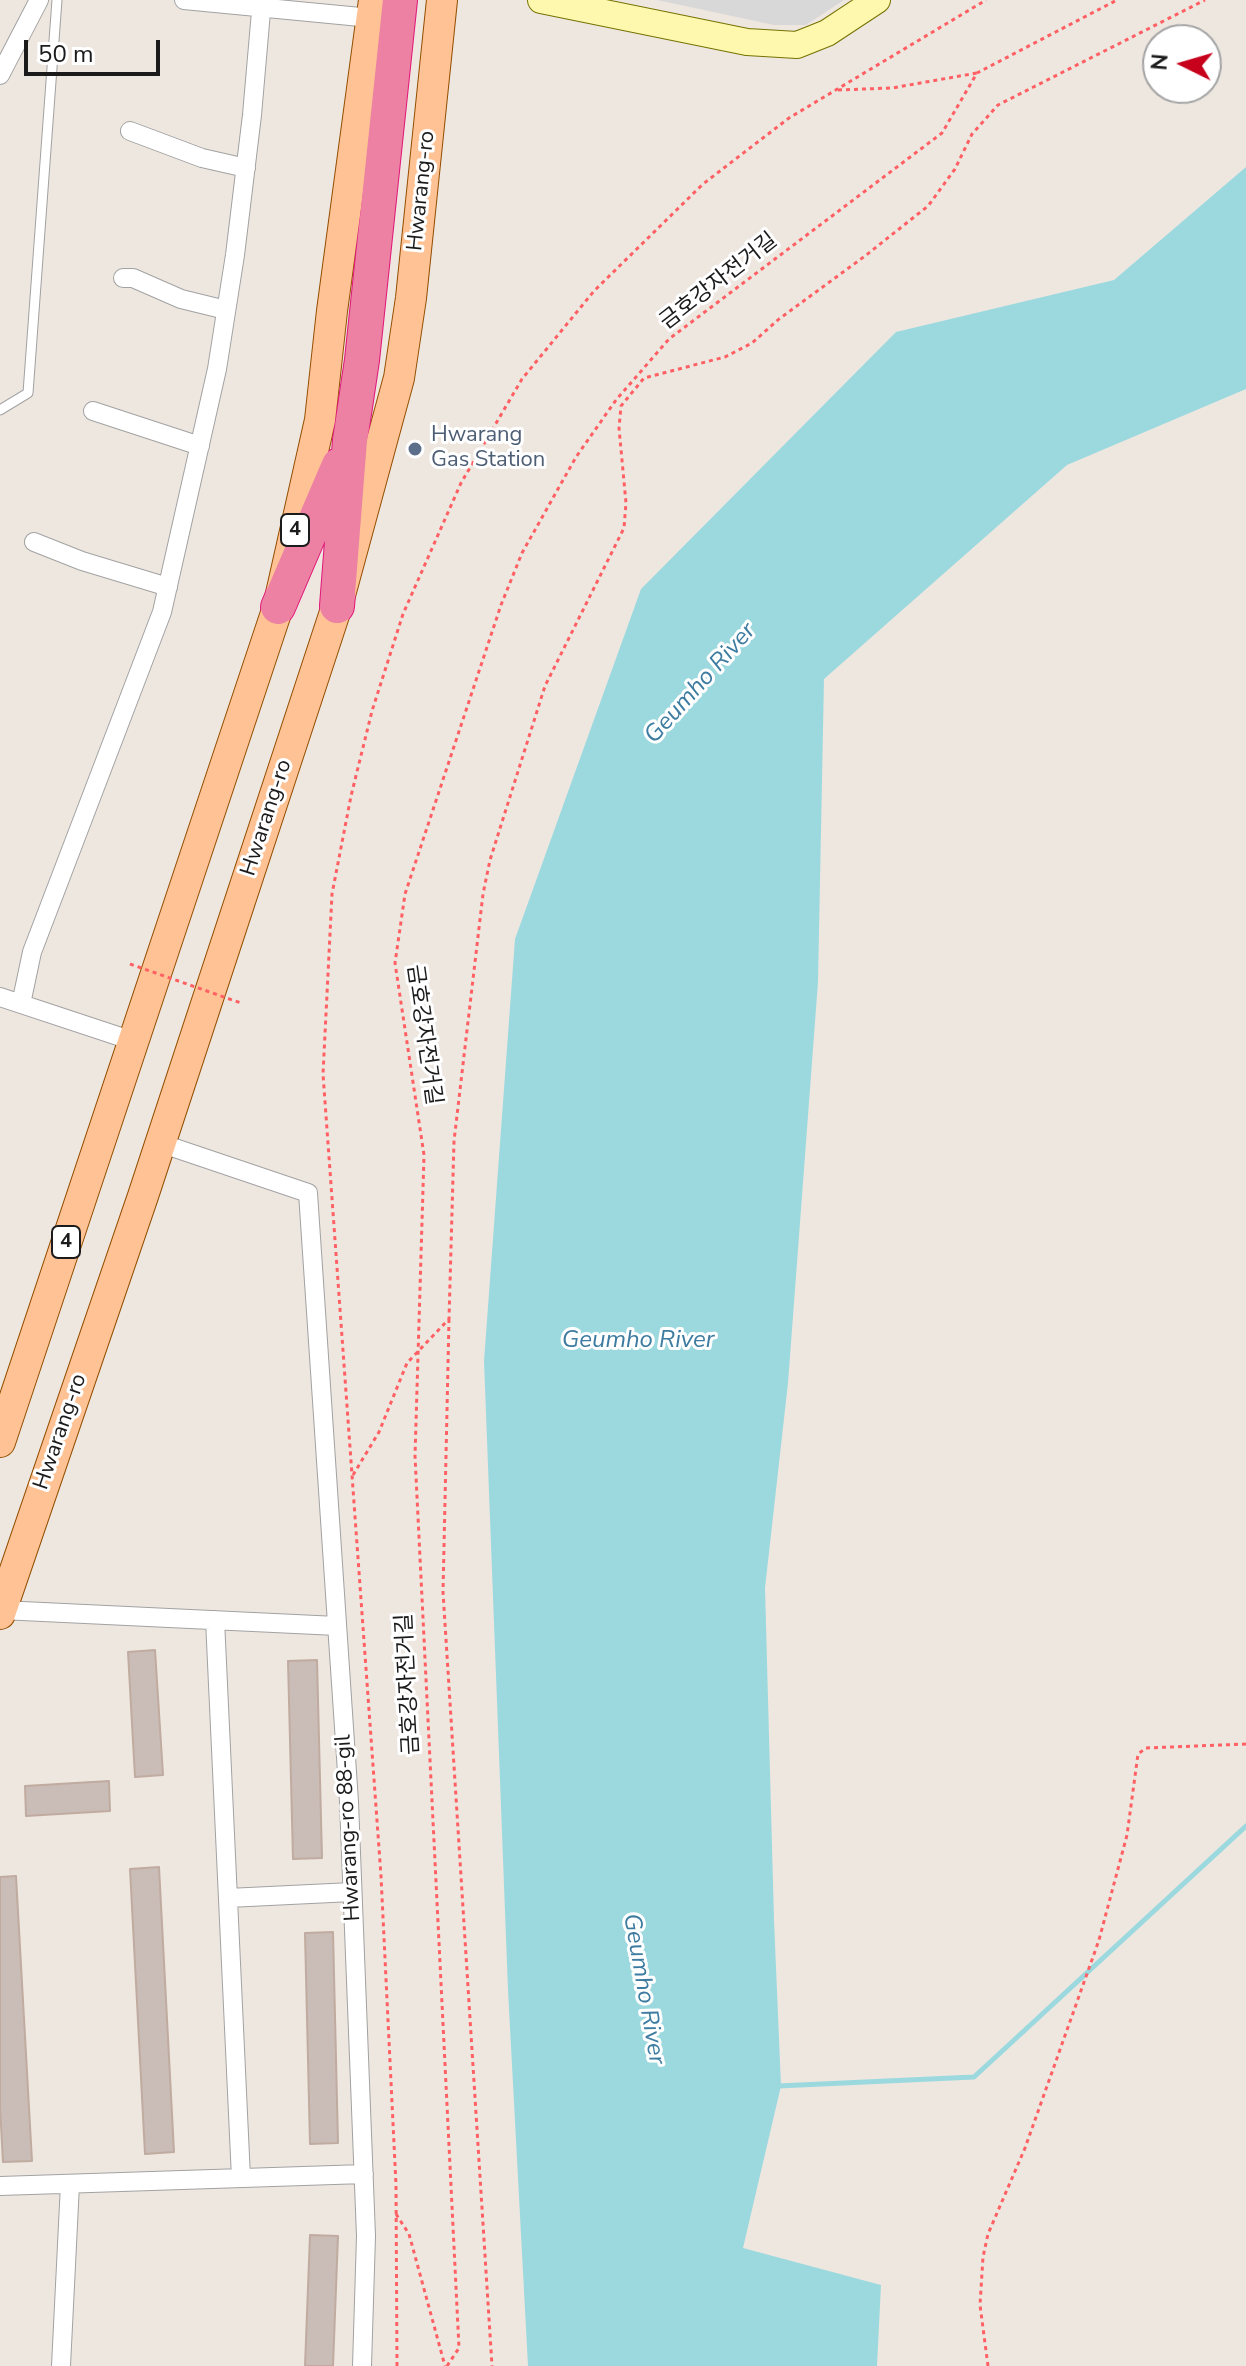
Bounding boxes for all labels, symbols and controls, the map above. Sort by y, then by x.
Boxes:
scale bar [28,24,164,74]
north arrow [1142,24,1222,104]
text: 50 m [38,38,94,70]
text: N [1144,53,1176,72]
street label: Hwarang-ro [403,130,441,252]
street label: 금호강자전거길 [655,228,783,336]
place label: Hwarang Gas Station [431,423,545,474]
marker: Hwarang Gas Station [406,440,424,458]
road number: 4 [281,514,309,546]
water label: Geumho River [639,618,763,750]
street label: Hwarang-ro [236,756,298,880]
street label: 금호강자전거길 [400,963,446,1107]
road number: 4 [52,1226,80,1258]
water label: Geumho River [562,1327,714,1355]
street label: Hwarang-ro [29,1371,93,1493]
street label: 금호강자전거길 [392,1613,426,1755]
street label: Hwarang-ro 88-gil [331,1734,367,1922]
water label: Geumho River [616,1911,670,2067]

